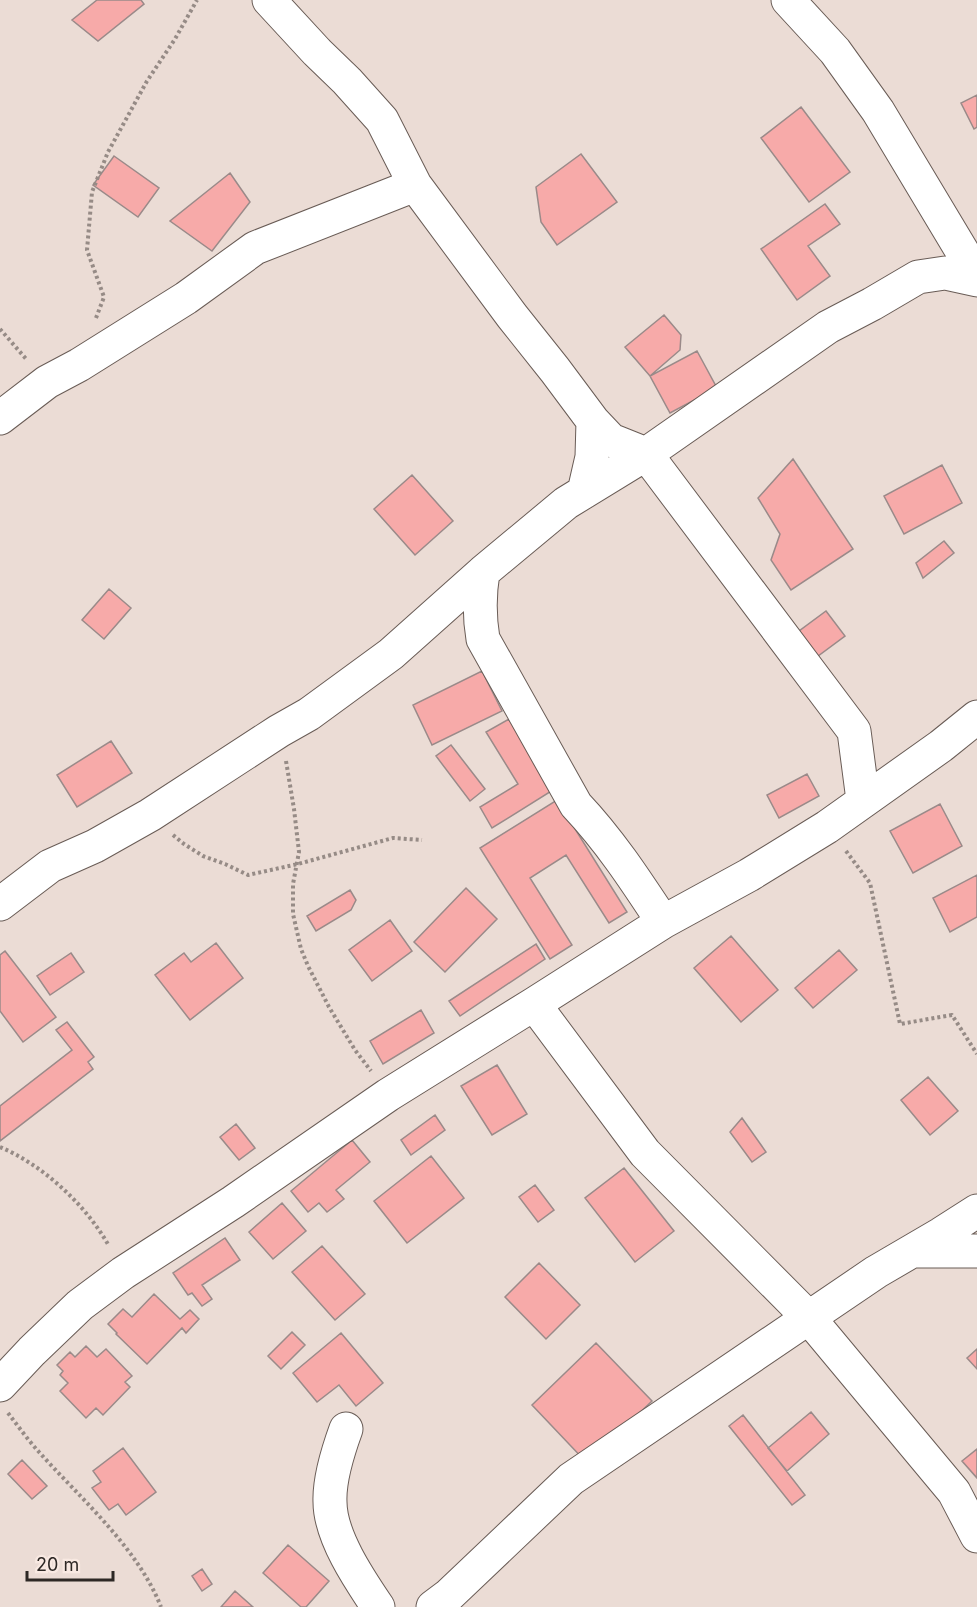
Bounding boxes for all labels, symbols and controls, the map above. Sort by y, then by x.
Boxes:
scale bar [27,1544,112,1582]
text: 20 m [36,1554,79,1575]

